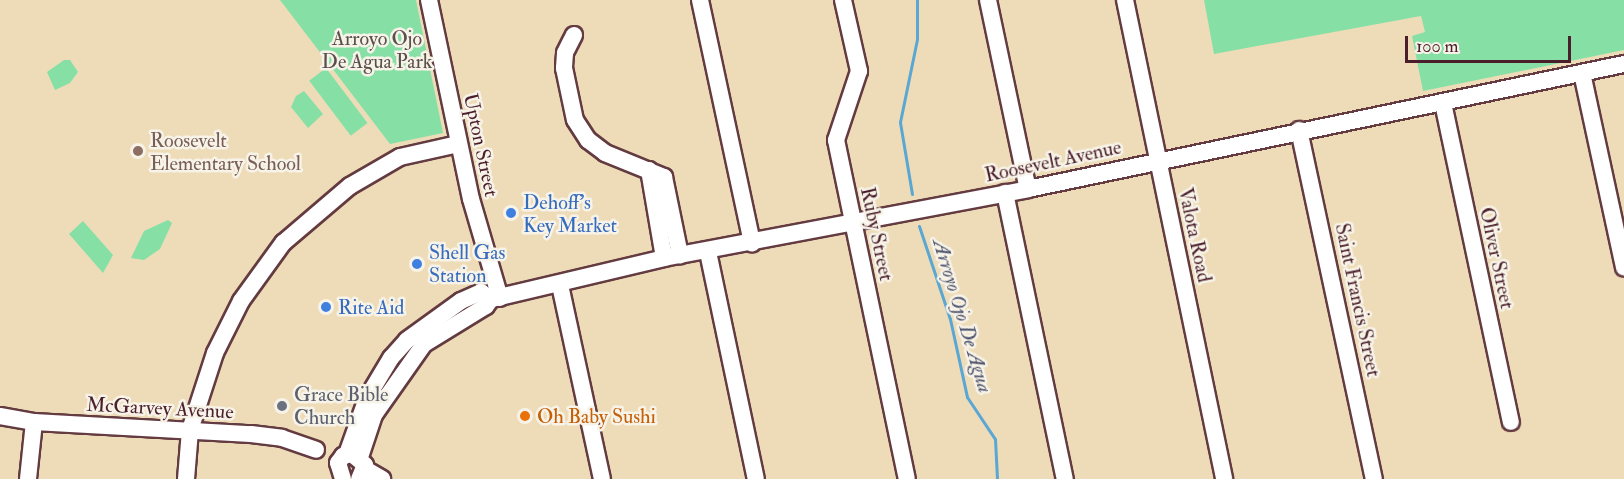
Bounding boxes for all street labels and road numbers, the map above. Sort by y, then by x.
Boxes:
street label: Upton Street [458,91,504,199]
street label: Roosevelt Avenue [983,135,1123,187]
street label: Ruby Street [855,185,899,283]
street label: Valota Road [1173,186,1217,284]
street label: Oliver Street [1475,205,1519,311]
street label: Saint Francis Street [1330,221,1386,379]
street label: McGarvey Avenue [86,392,234,424]

